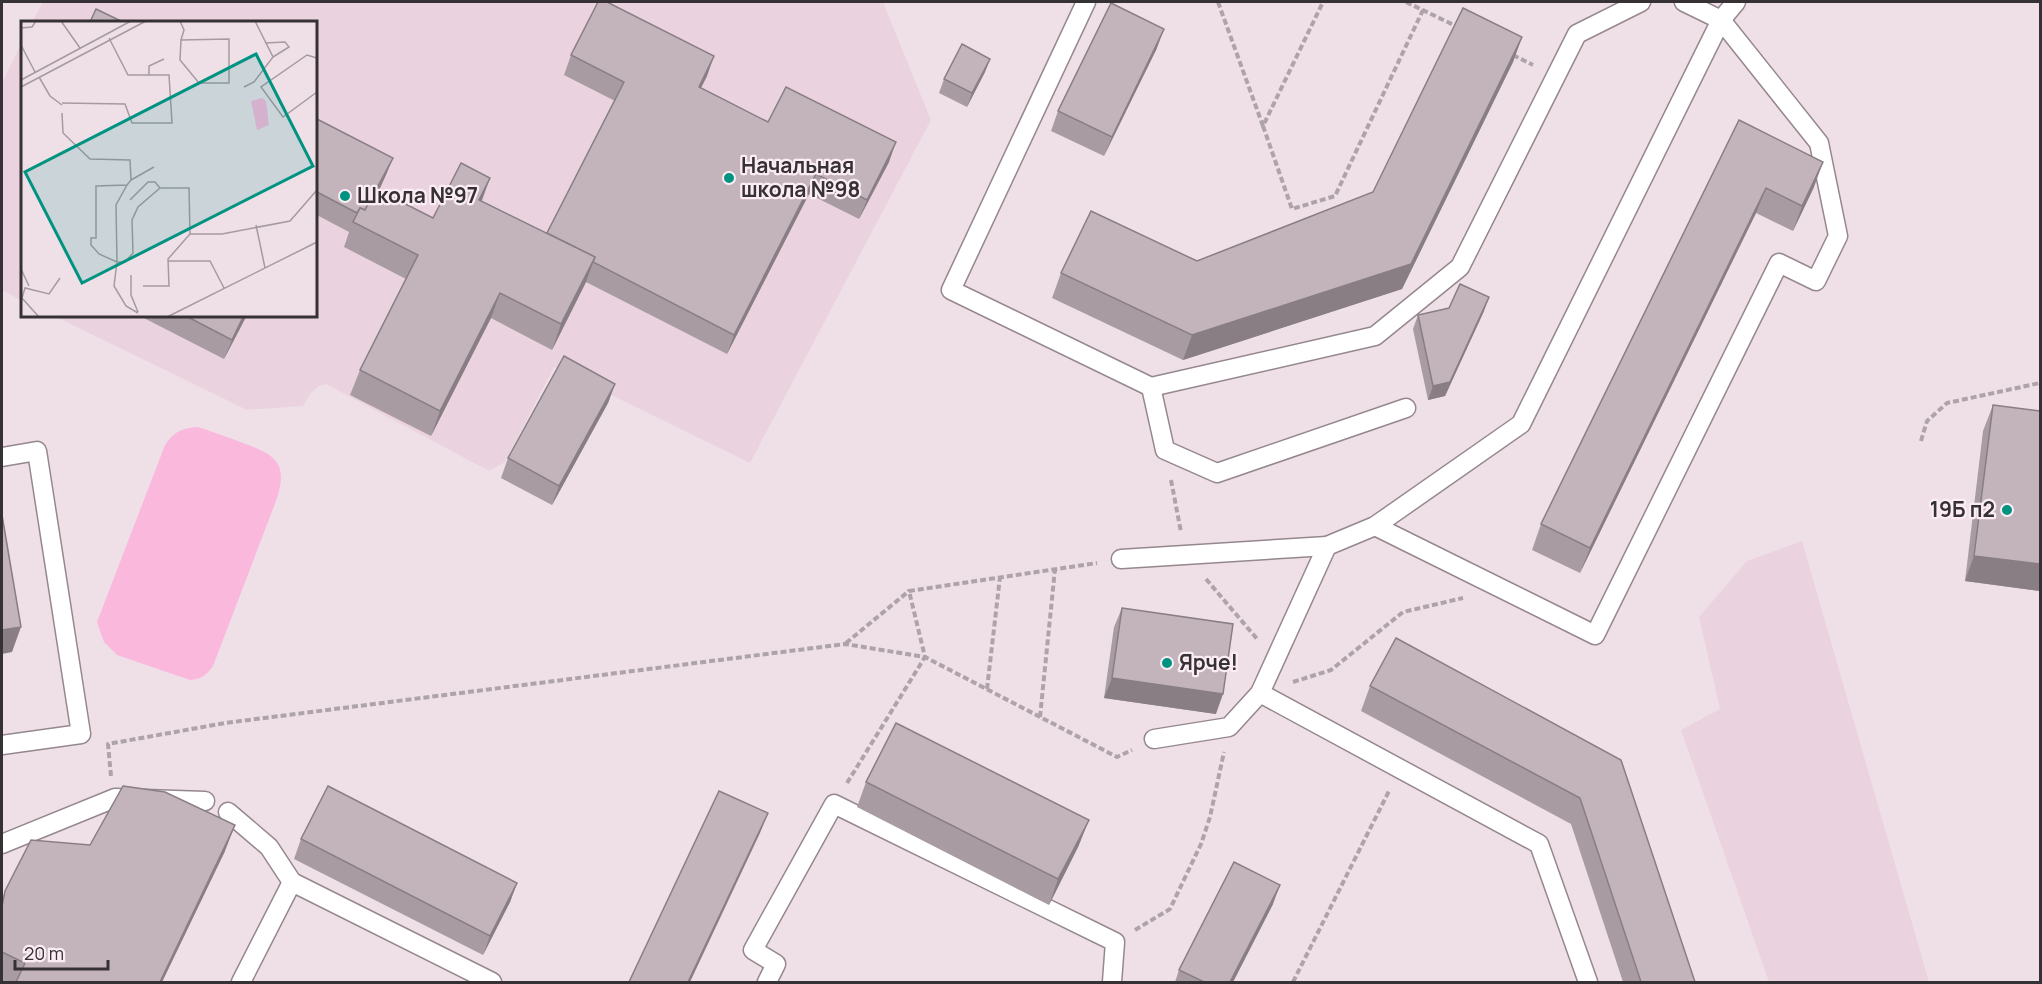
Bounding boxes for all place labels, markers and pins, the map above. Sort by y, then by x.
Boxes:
place label: Начальная школа №98 [741,151,860,203]
marker: Начальная школа №98 [722,171,736,185]
place label: Школа №97 [357,181,478,209]
marker: Школа №97 [338,189,352,203]
place label: 19Б п2 [1930,495,1995,523]
marker: 19Б п2 [2000,503,2014,517]
place label: Ярче! [1179,648,1238,676]
marker: Ярче! [1160,656,1174,670]

